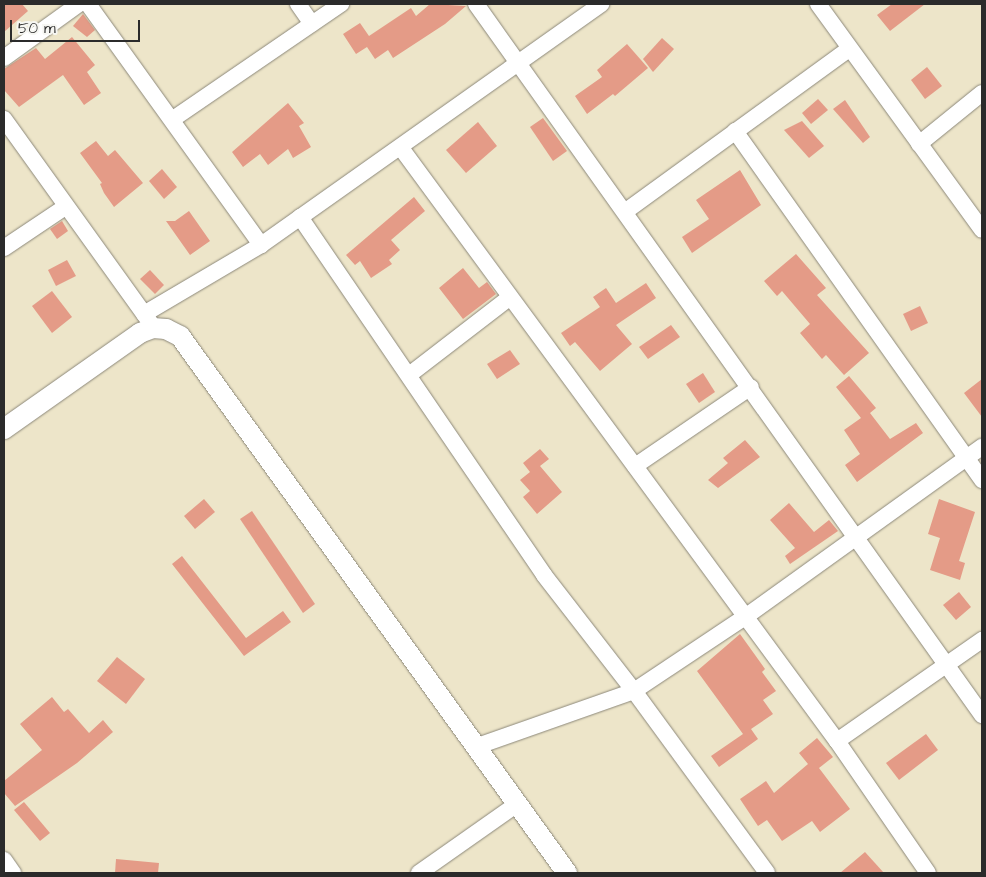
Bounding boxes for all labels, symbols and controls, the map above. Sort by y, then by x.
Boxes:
scale bar [12,10,142,42]
text: 50 m [18,18,56,39]

